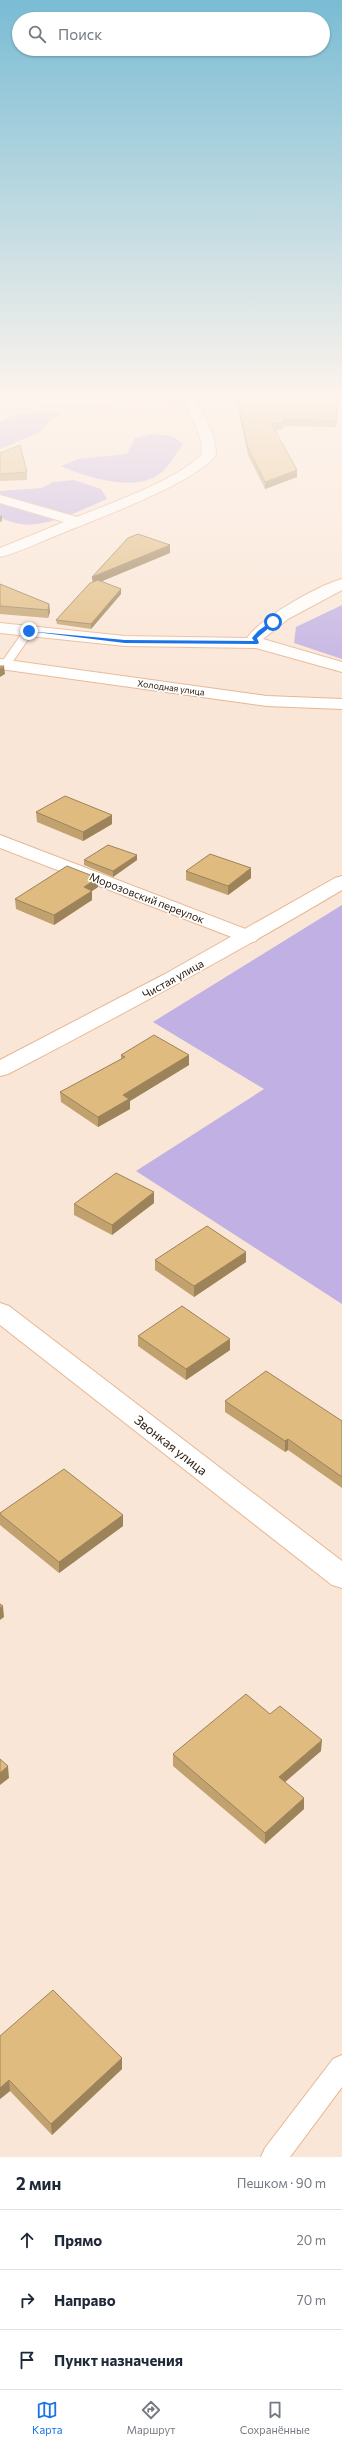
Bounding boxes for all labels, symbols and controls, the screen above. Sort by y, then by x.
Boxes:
search box [12,12,330,56]
icon: search [26,23,48,45]
text: Поиск [58,25,102,43]
route start [264,613,282,631]
route end [20,622,38,640]
street label: Холодная улица [137,677,206,698]
street label: Морозовский переулок [88,870,207,926]
street label: Чистая улица [140,956,206,1001]
street label: Звонкая улица [131,1412,211,1478]
text: 2 мин [16,2173,61,2194]
text: Пешком · 90 m [237,2175,326,2191]
icon: ahead [16,2229,38,2251]
text: Прямо [54,2231,102,2249]
text: 20 m [297,2232,326,2248]
icon: right [16,2289,38,2311]
text: Направо [54,2291,116,2309]
text: 70 m [297,2292,326,2308]
icon: arrive [16,2349,38,2371]
text: Пункт назначения [54,2351,183,2369]
tab: Карта [32,2399,62,2436]
tab: Маршрут [127,2399,175,2436]
tab: Сохранённые [240,2399,310,2436]

